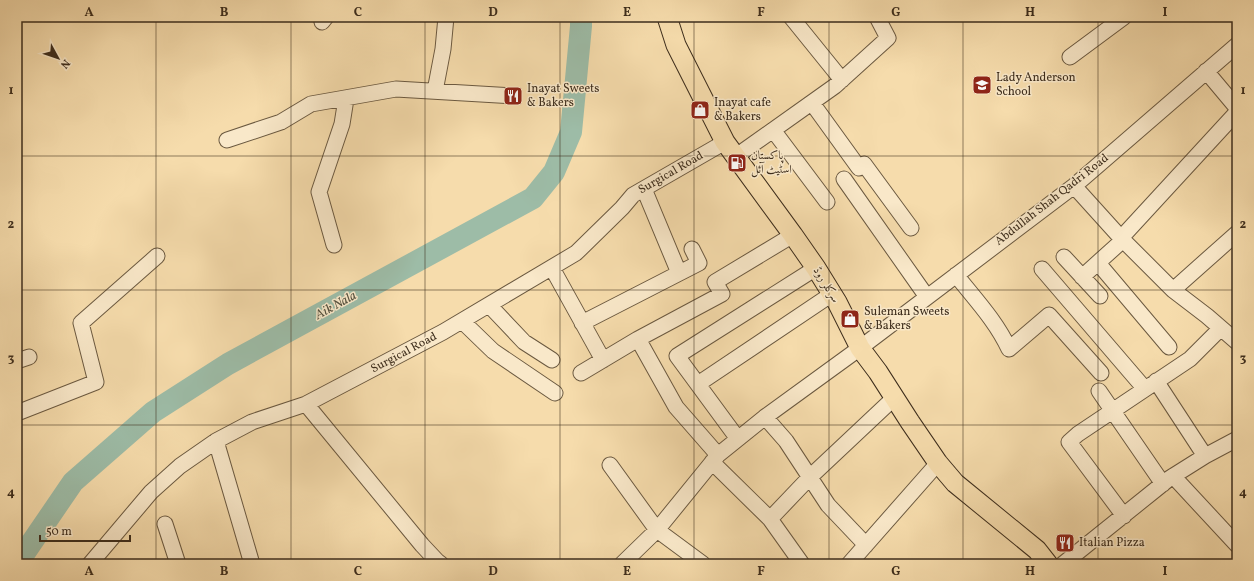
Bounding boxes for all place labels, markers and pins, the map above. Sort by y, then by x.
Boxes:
place label: Lady Anderson School [996,70,1076,100]
school or university icon: Lady Anderson School [971,74,993,96]
place label: Inayat Sweets & Bakers [527,81,599,111]
restaurant icon: Inayat Sweets & Bakers [502,85,524,107]
place label: Inayat cafe & Bakers [714,95,771,125]
shop icon: Inayat cafe & Bakers [689,99,711,121]
place label: پاکستان اسٹیٹ آئل [751,148,792,178]
fuel station icon: پاکستان اسٹیٹ آئل [726,152,748,174]
place label: Suleman Sweets & Bakers [864,304,949,334]
shop icon: Suleman Sweets & Bakers [839,308,861,330]
restaurant icon: Italian Pizza [1054,532,1076,554]
place label: Italian Pizza [1079,535,1145,551]

